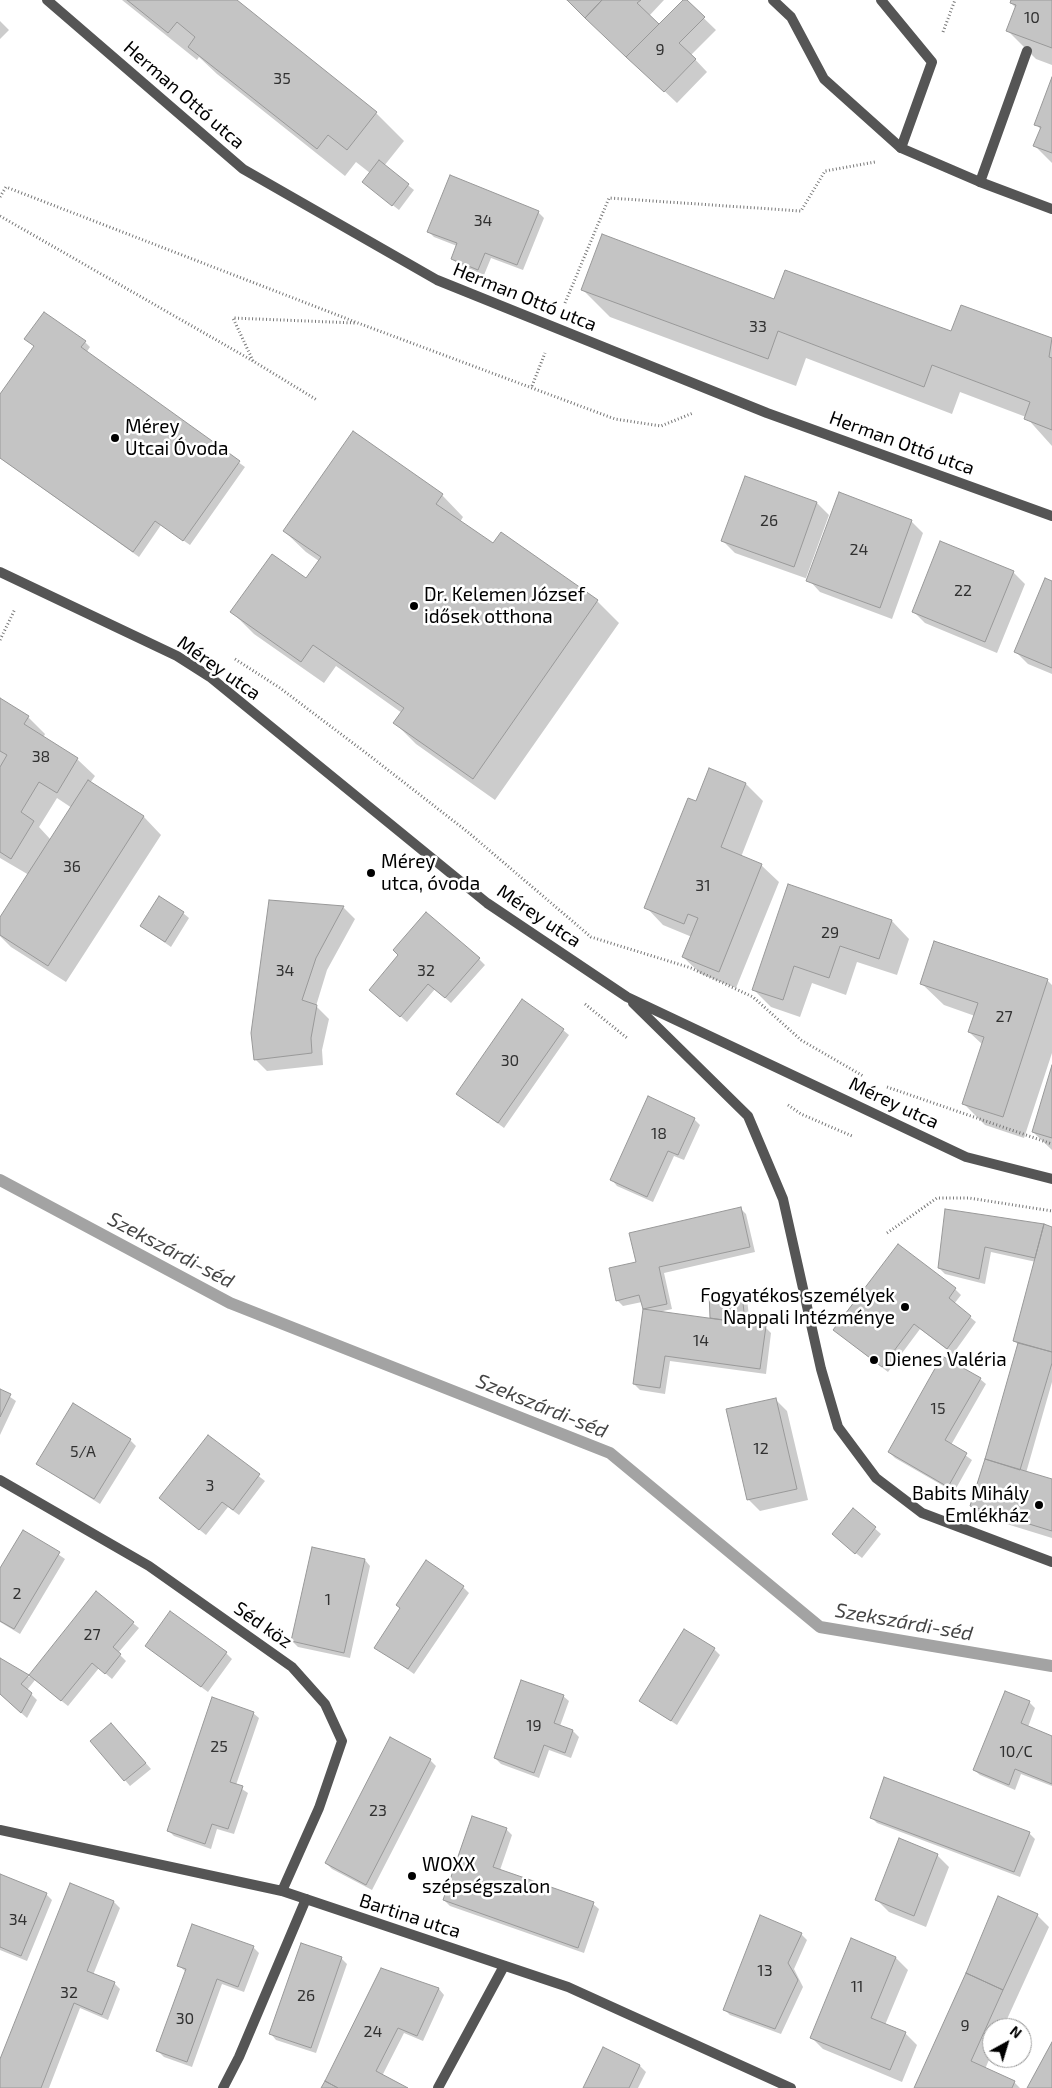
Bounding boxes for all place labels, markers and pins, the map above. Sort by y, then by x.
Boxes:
place label: Mérey Utcai Óvoda [125,416,228,460]
marker: Mérey Utcai Óvoda [109,432,121,444]
place label: Dr. Kelemen József idősek otthona [424,584,585,628]
marker: Dr. Kelemen József idősek otthona [408,600,420,612]
place label: Mérey utca, óvoda [381,851,480,895]
marker: Mérey utca, óvoda [365,867,377,879]
place label: Fogyatékos személyek Nappali Intézménye [700,1285,895,1329]
marker: Fogyatékos személyek Nappali Intézménye [899,1301,911,1313]
place label: Dienes Valéria [884,1349,1007,1371]
marker: Dienes Valéria [868,1354,880,1366]
place label: Babits Mihály Emlékház [912,1483,1029,1527]
marker: Babits Mihály Emlékház [1033,1499,1045,1511]
place label: WOXX szépségszalon [422,1854,550,1898]
marker: WOXX szépségszalon [406,1870,418,1882]

